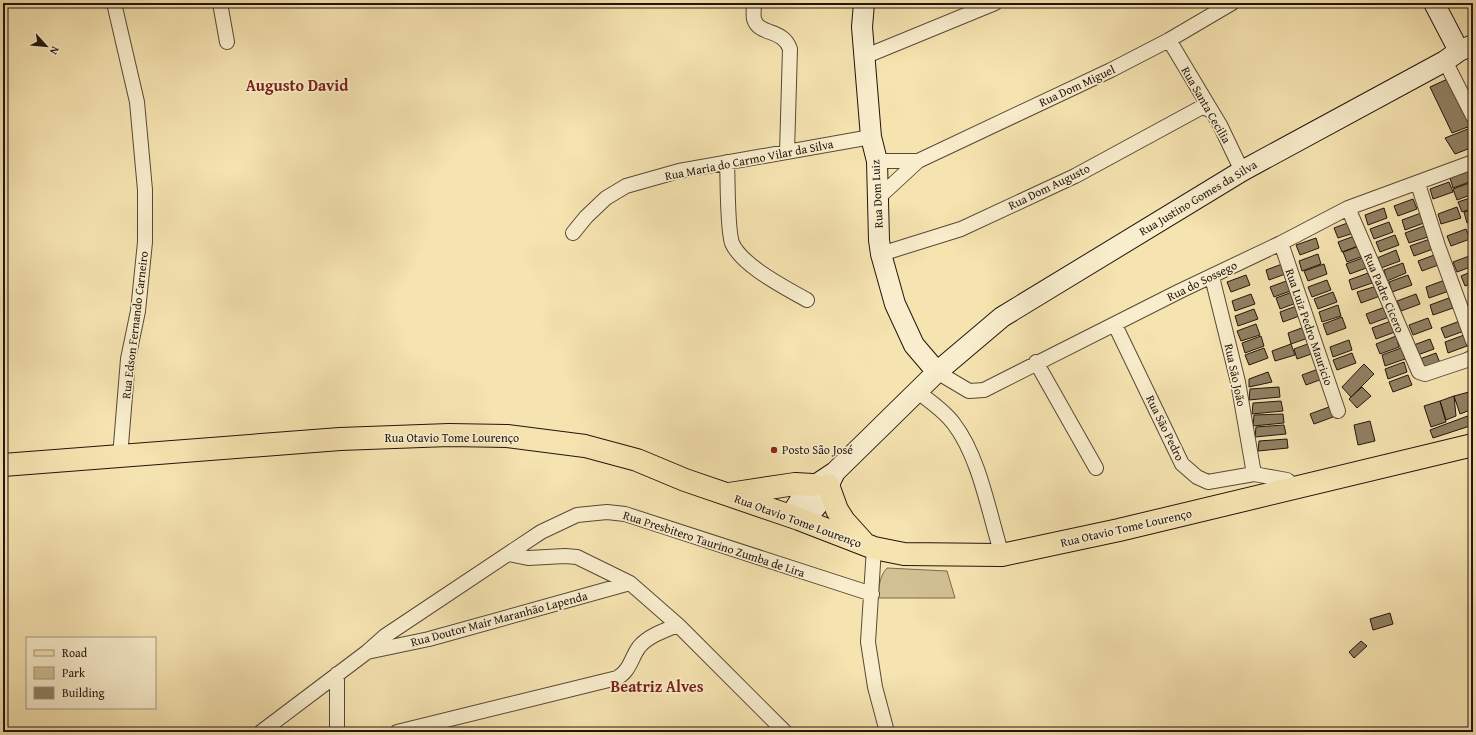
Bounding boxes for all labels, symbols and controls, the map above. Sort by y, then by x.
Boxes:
north arrow [26,26,66,66]
text: N [46,44,64,58]
street label: Rua Dom Miguel [1036,60,1118,111]
street label: Rua Santa Cecilia [1178,63,1235,146]
district label: Augusto David [246,73,349,97]
street label: Rua Maria do Carmo Vilar da Silva [663,135,835,184]
street label: Rua Justino Gomes da Silva [1136,155,1260,240]
street label: Rua Dom Luiz [866,159,887,229]
street label: Rua Dom Augusto [1005,159,1092,214]
street label: Rua Edson Fernando Carneiro [117,250,152,400]
street label: Rua Padre Cicero [1360,250,1409,335]
street label: Rua do Sossego [1164,256,1240,305]
street label: Rua Luiz Pedro Mauricio [1281,266,1337,388]
street label: Rua São João [1221,342,1250,408]
street label: Rua São Pedro [1142,392,1189,464]
street label: Rua Otavio Tome Lourenço [385,429,519,446]
place label: Posto São José [782,441,853,458]
marker: Posto São José [769,445,779,455]
street label: Rua Otavio Tome Lourenço [732,490,864,551]
street label: Rua Otavio Tome Lourenço [1059,504,1193,551]
street label: Rua Presbitero Taurino Zumba de Lira [621,506,807,581]
street label: Rua Doutor Mair Maranhão Lapenda [409,587,589,650]
legend [26,637,156,709]
text: Road [62,644,88,661]
text: Park [62,664,86,681]
district label: Beatriz Alves [610,674,704,698]
text: Building [62,684,105,701]

